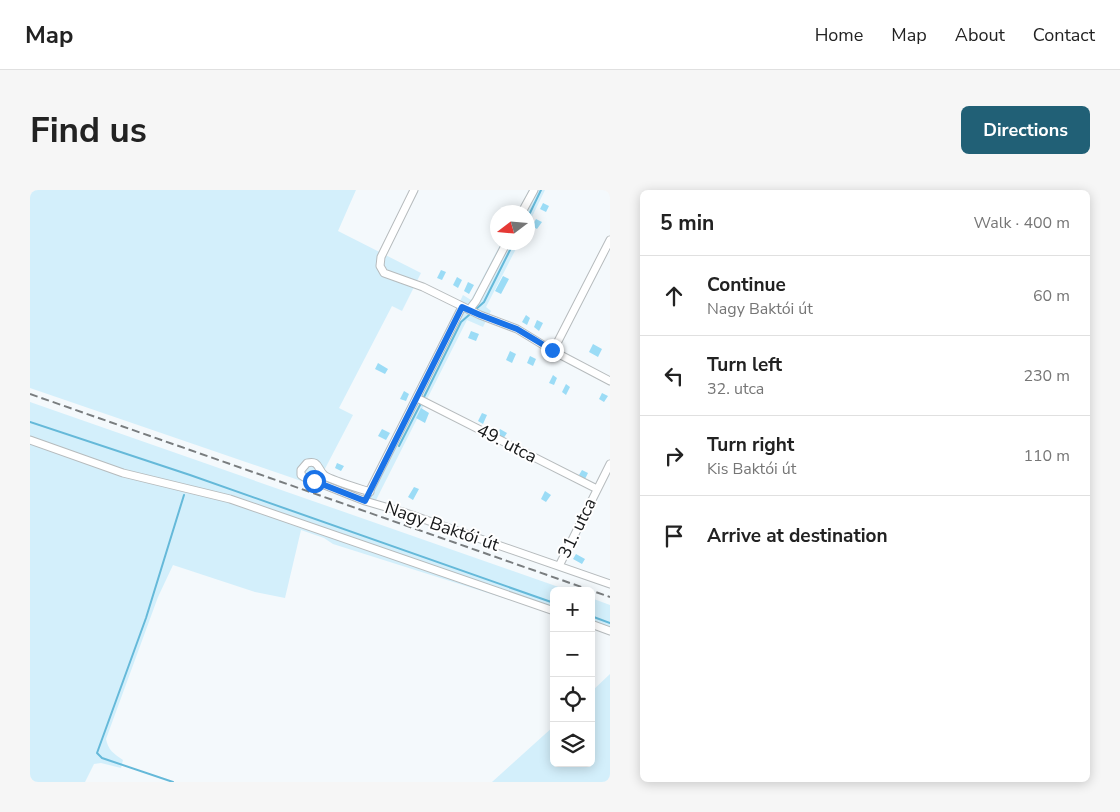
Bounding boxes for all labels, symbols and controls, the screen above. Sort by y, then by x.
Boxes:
text: Map [25,19,73,51]
text: Home [815,23,863,47]
text: Map [891,23,927,47]
text: About [955,23,1005,47]
text: Contact [1033,23,1095,47]
button: Directions [961,106,1090,154]
text: Find us [30,107,147,154]
north arrow [490,205,535,250]
text: 5 min [660,209,714,237]
text: Walk · 400 m [974,212,1070,234]
text: Continue [707,272,786,298]
icon: ahead [660,282,688,310]
text: 60 m [1033,285,1070,307]
text: Nagy Baktói út [707,298,813,320]
route end [541,339,564,362]
text: Turn left [707,352,782,378]
icon: left [660,362,688,390]
text: 230 m [1023,365,1070,387]
text: 32. utca [707,378,764,400]
street label: 49. utca [473,418,541,468]
text: Turn right [707,432,794,458]
icon: right [660,442,688,470]
text: 110 m [1023,445,1070,467]
text: Kis Baktói út [707,458,796,480]
route start [303,470,326,493]
street label: 31. utca [552,494,602,562]
street label: Nagy Baktói út [382,495,503,557]
icon: arrive [660,522,688,550]
text: Arrive at destination [707,523,888,549]
map controls [550,587,595,767]
button: + [550,587,595,632]
button: − [550,632,595,677]
button: locate [550,677,595,722]
button: layers [550,722,595,767]

